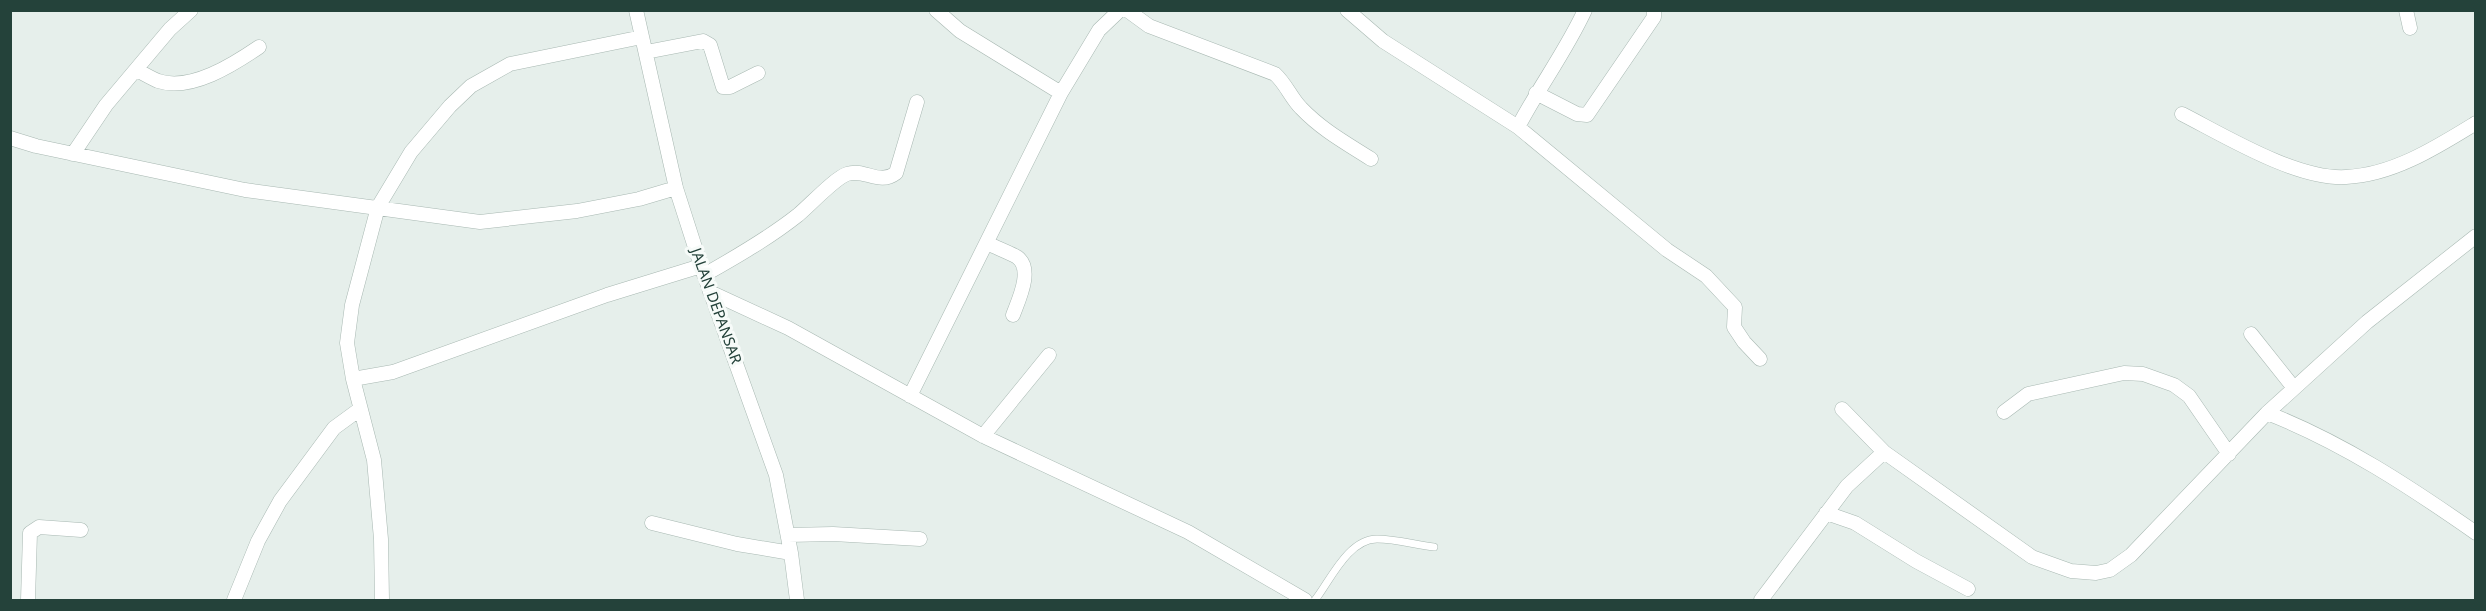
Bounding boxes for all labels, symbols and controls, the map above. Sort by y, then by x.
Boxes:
street label: JALAN DEPANSAR [686,243,747,367]

